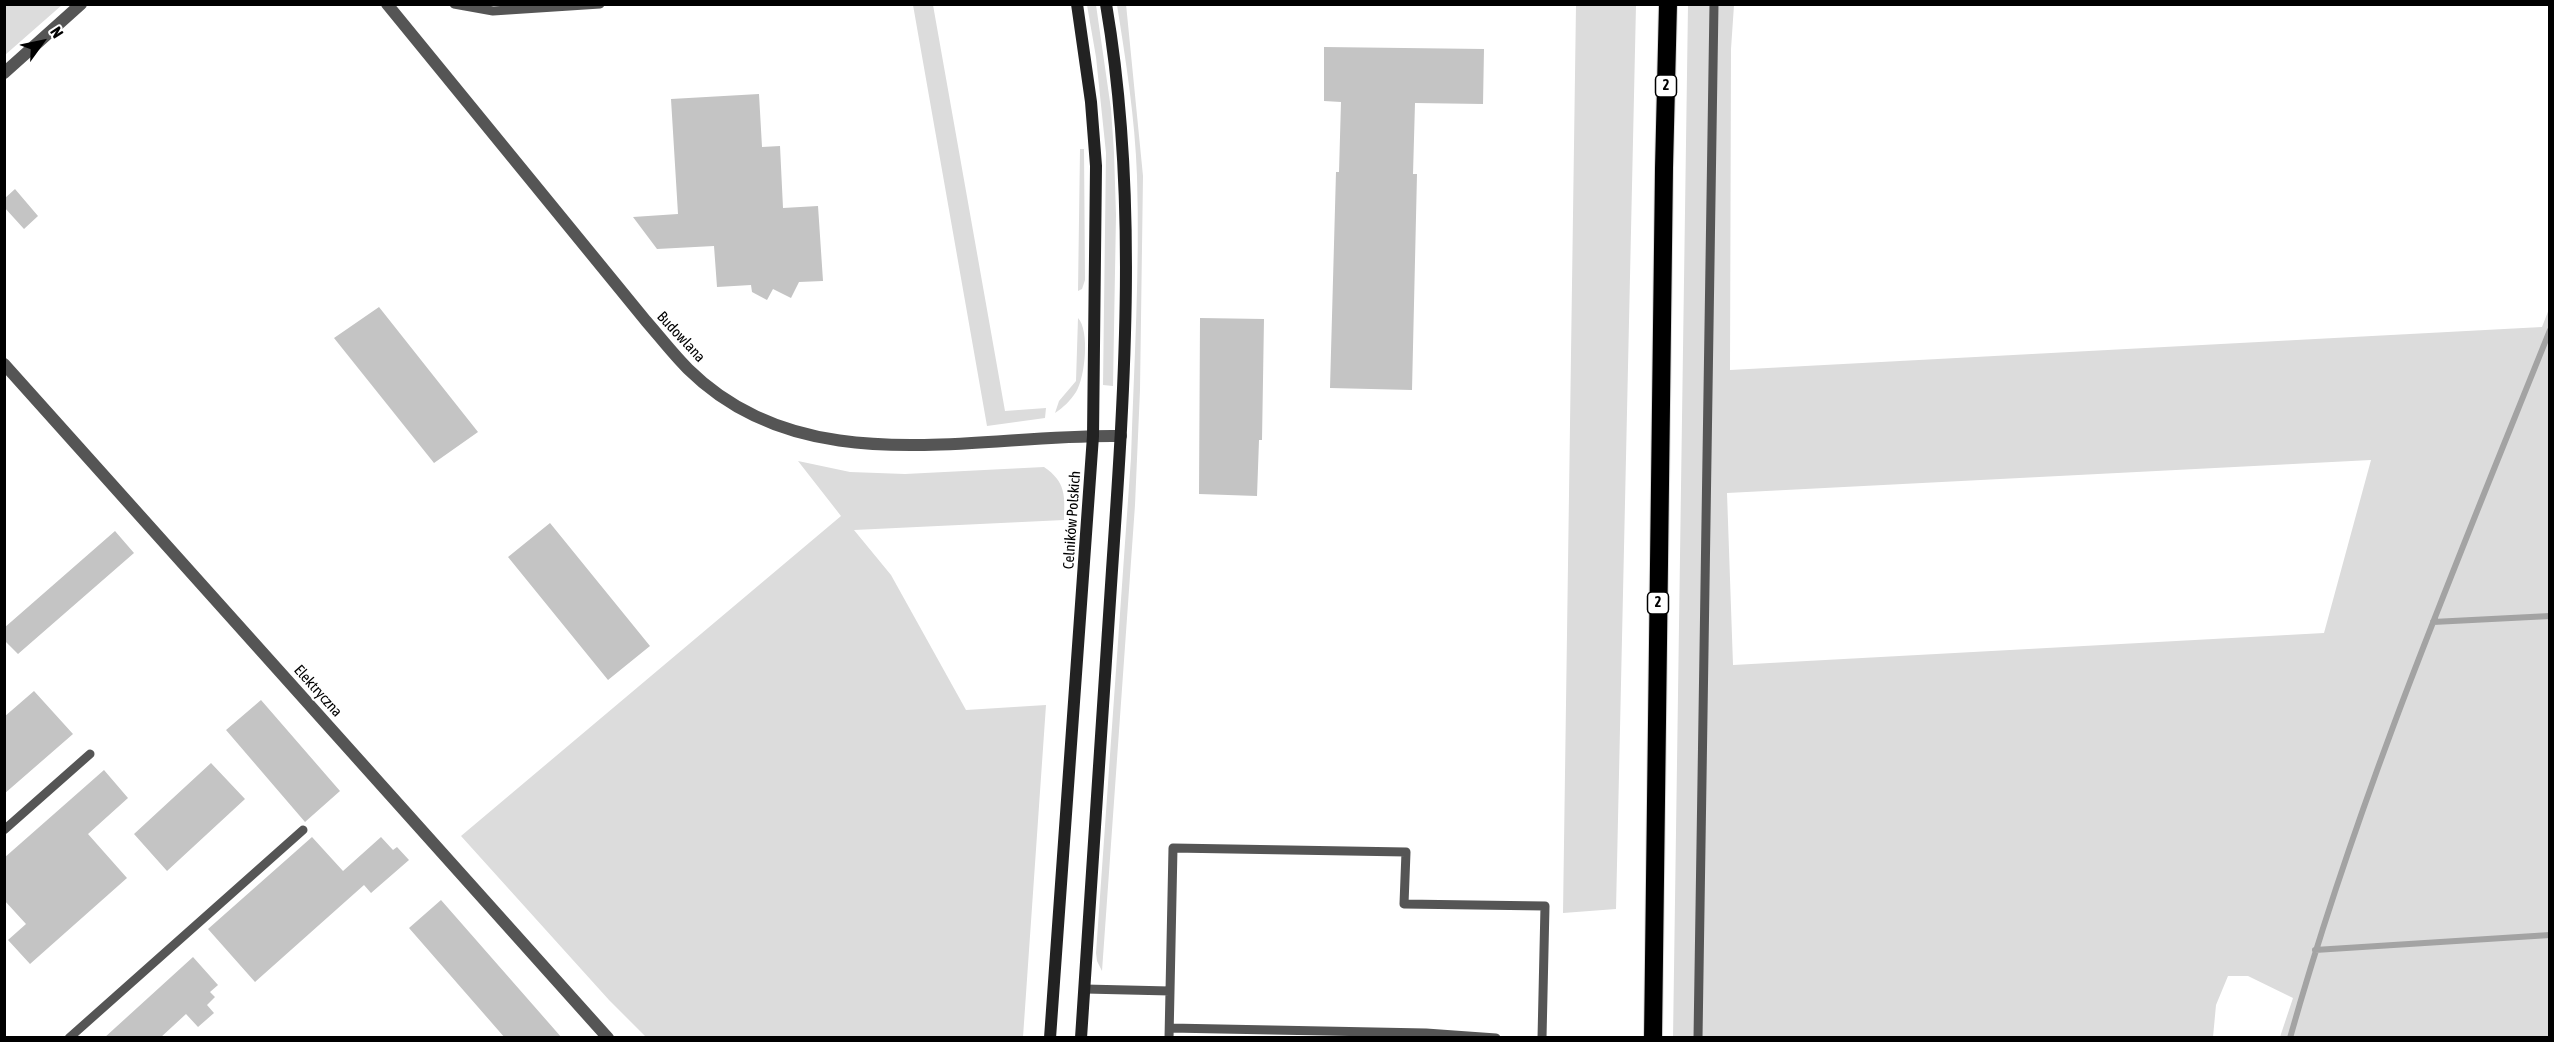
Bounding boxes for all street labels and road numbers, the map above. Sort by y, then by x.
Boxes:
road number: 2 [1656,75,1676,97]
street label: Budowlana [653,308,709,366]
street label: Celników Polskich [1060,470,1084,570]
road number: 2 [1648,592,1668,614]
street label: Elektryczna [290,661,346,721]

